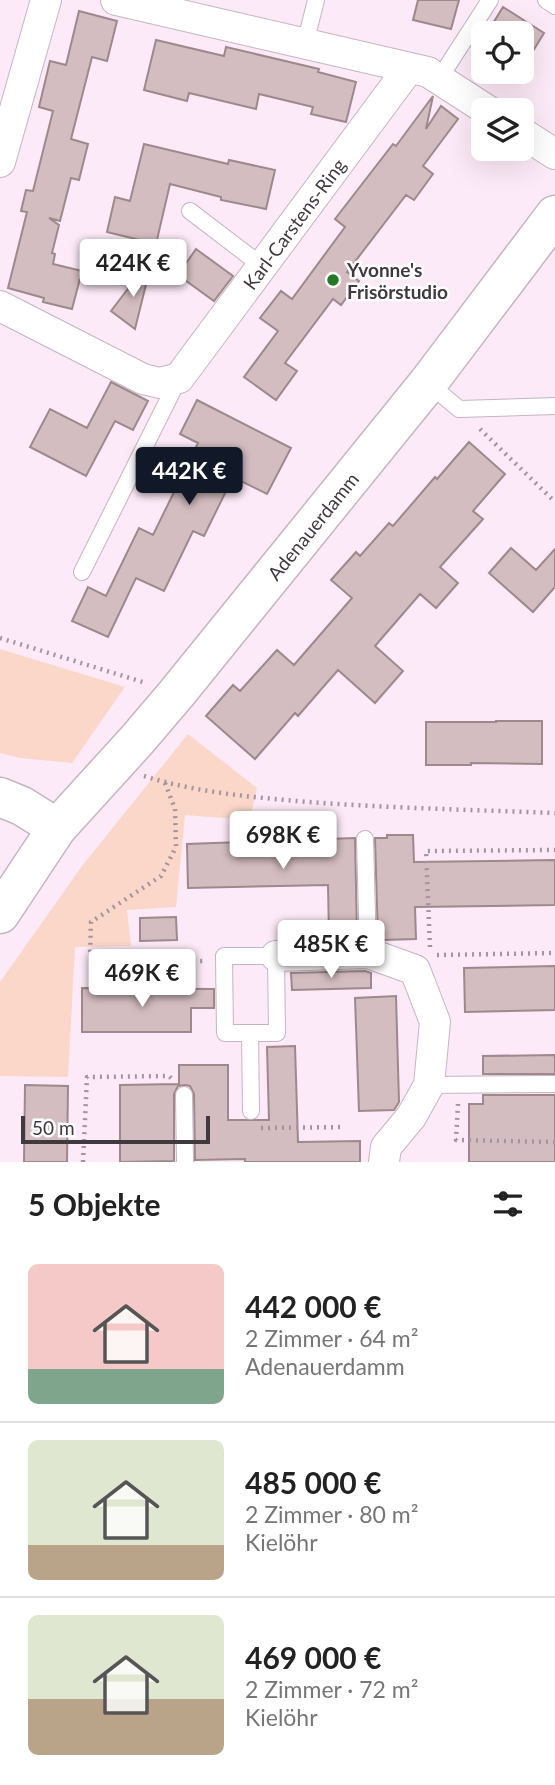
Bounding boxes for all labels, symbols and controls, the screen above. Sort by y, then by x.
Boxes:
map controls [471,21,534,161]
button: locate [471,21,534,84]
button: layers [471,98,534,161]
street label: Karl-Carstens-Ring [238,153,350,294]
pin: 424K € [76,240,190,299]
text: 424K € [96,248,170,276]
place label: Yvonne's Frisörstudio [346,258,448,303]
marker: Yvonne's Frisörstudio [325,272,341,288]
pin: 442K € [132,448,246,507]
text: 442K € [152,456,226,484]
street label: Adenauerdamm [262,467,363,584]
pin: 698K € [226,812,340,871]
text: 698K € [246,820,320,848]
pin: 485K € [274,920,388,980]
text: 485K € [294,929,368,957]
pin: 469K € [85,950,199,1009]
text: 469K € [105,958,179,986]
scale bar [21,1113,210,1145]
text: 50 m [32,1116,75,1139]
icon: filters [489,1185,527,1223]
text: 5 Objekte [28,1186,160,1222]
text: 442 000 € [245,1288,381,1324]
icon: home [84,1292,168,1376]
text: 2 Zimmer · 64 m² [245,1324,418,1352]
text: Adenauerdamm [245,1352,405,1380]
text: 485 000 € [245,1464,381,1500]
icon: home [84,1468,168,1552]
text: 2 Zimmer · 80 m² [245,1500,418,1528]
text: Kielöhr [245,1528,318,1556]
text: 469 000 € [245,1639,381,1675]
icon: home [84,1643,168,1727]
text: 2 Zimmer · 72 m² [245,1675,418,1703]
text: Kielöhr [245,1703,318,1731]

